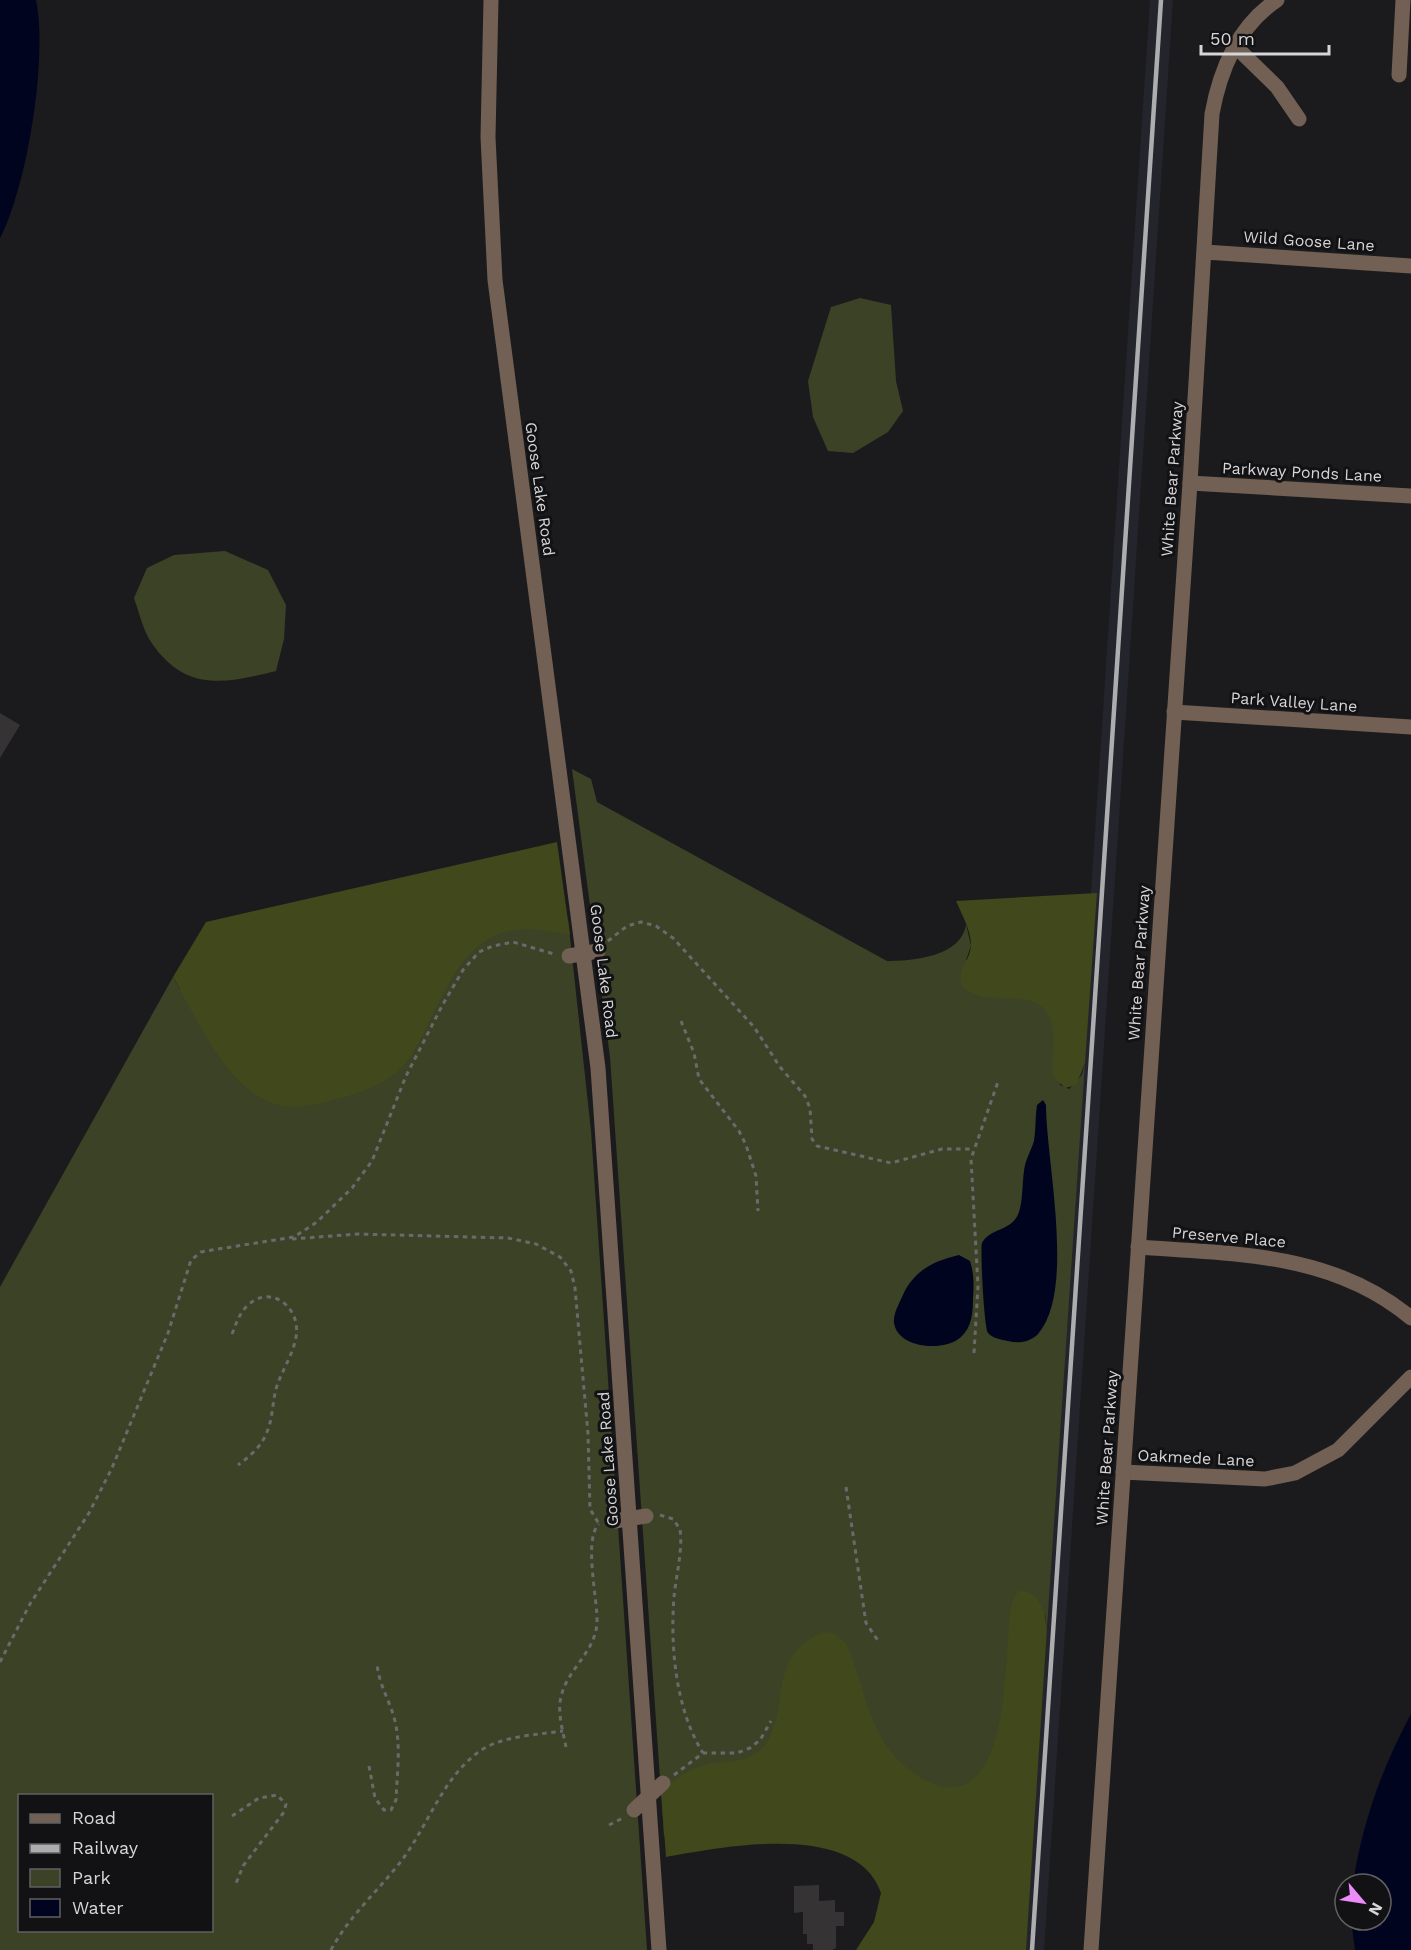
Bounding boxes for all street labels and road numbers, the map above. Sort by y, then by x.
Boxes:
street label: Wild Goose Lane [1243,227,1375,255]
street label: White Bear Parkway [1157,400,1187,557]
street label: Goose Lake Road [521,421,559,557]
street label: Parkway Ponds Lane [1221,458,1383,486]
street label: Park Valley Lane [1230,688,1358,716]
street label: White Bear Parkway [1124,884,1154,1041]
street label: Goose Lake Road [586,903,622,1039]
street label: Preserve Place [1171,1223,1287,1251]
street label: White Bear Parkway [1092,1369,1122,1526]
street label: Goose Lake Road [594,1391,622,1527]
street label: Oakmede Lane [1137,1445,1255,1471]

